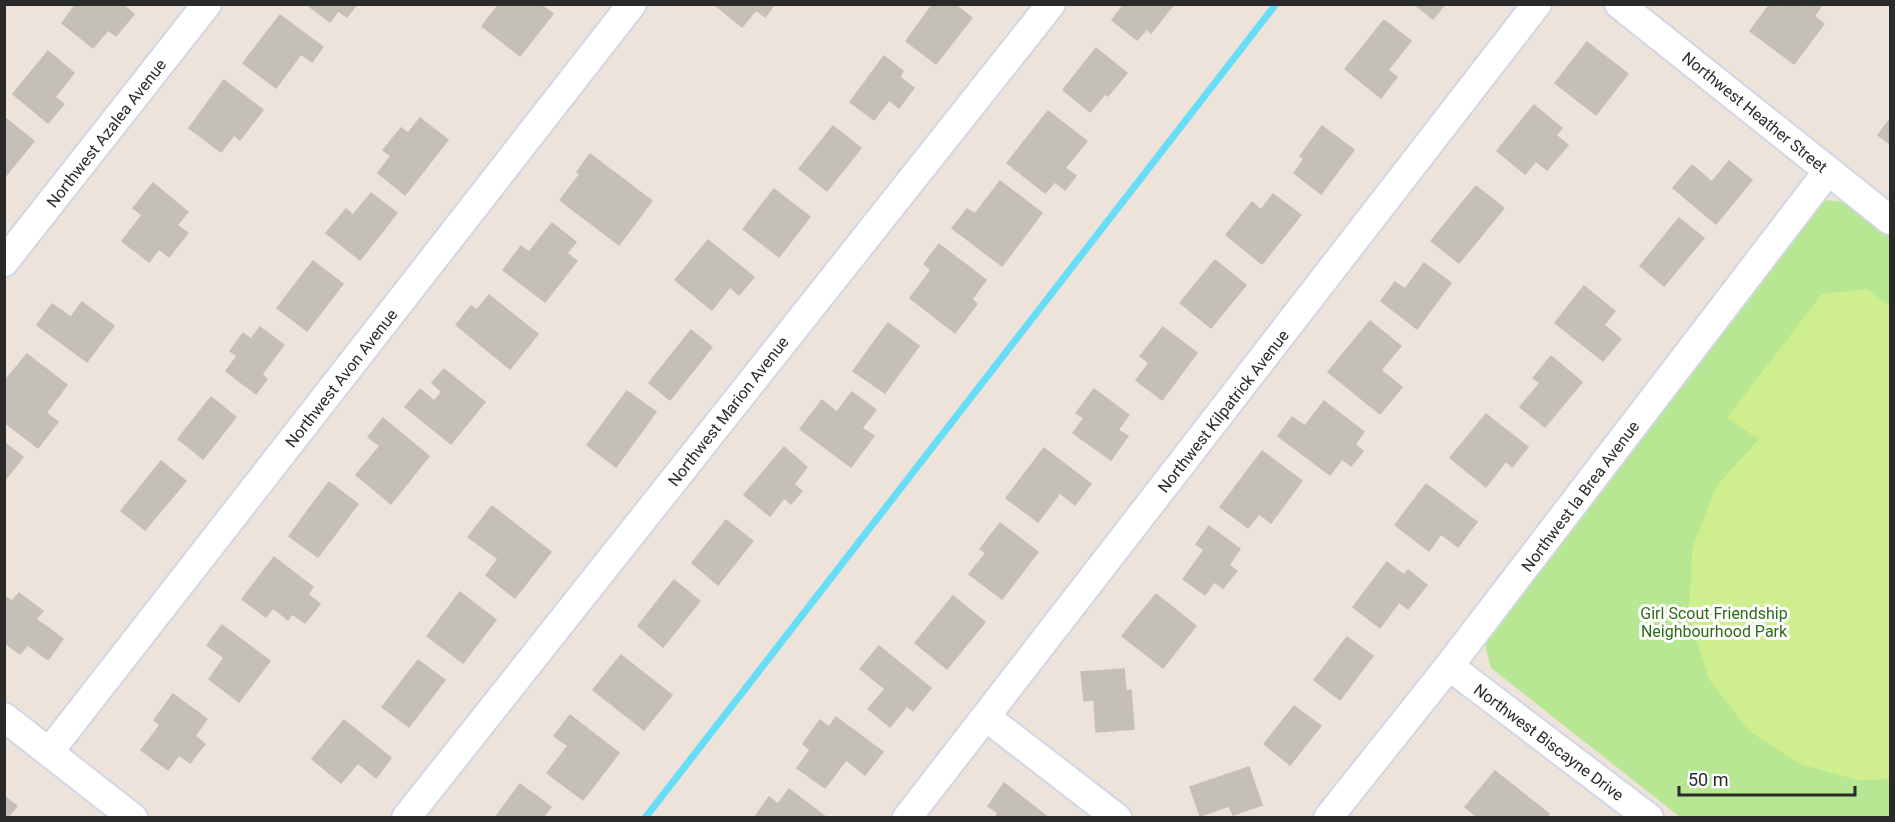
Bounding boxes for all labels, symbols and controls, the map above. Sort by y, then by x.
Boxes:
street label: Northwest Heather Street [1678,48,1831,177]
street label: Northwest Azalea Avenue [43,55,170,211]
street label: Northwest Avon Avenue [281,305,401,451]
street label: Northwest Kilpatrick Avenue [1154,326,1293,496]
street label: Northwest Marion Avenue [664,333,793,490]
street label: Northwest la Brea Avenue [1518,417,1643,575]
park label: Girl Scout Friendship Neighbourhood Park [1640,604,1788,641]
street label: Northwest Biscayne Drive [1470,680,1627,805]
scale bar [1679,759,1854,797]
text: 50 m [1688,769,1728,790]

